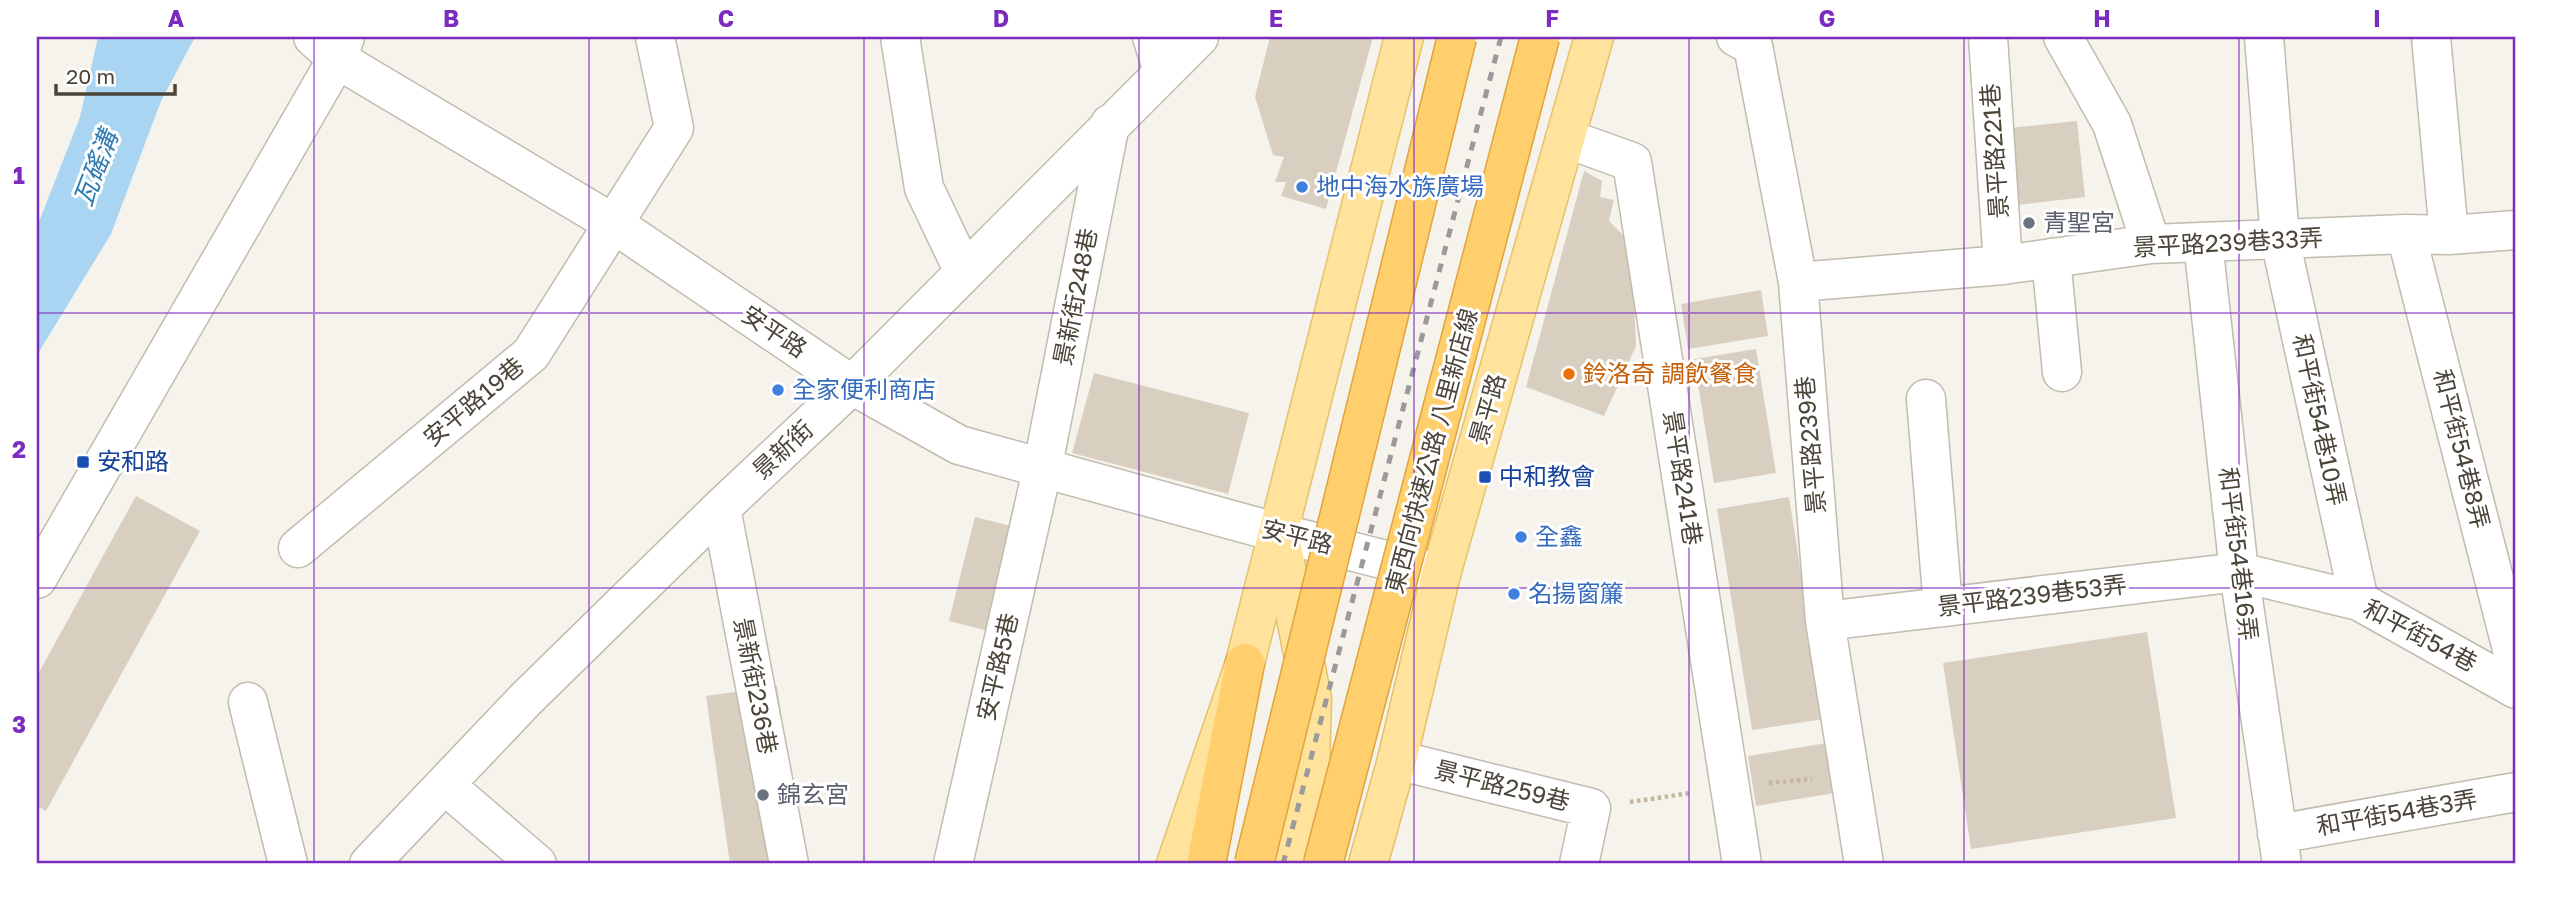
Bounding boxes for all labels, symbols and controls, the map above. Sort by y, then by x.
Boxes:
text: A [168,4,185,32]
text: B [443,4,459,32]
text: C [718,4,734,32]
text: D [993,4,1009,32]
text: E [1269,4,1283,32]
text: F [1545,4,1559,32]
text: G [1819,4,1835,32]
text: H [2093,4,2111,32]
text: I [2373,4,2381,32]
scale bar [56,52,175,96]
text: 20 m [66,63,115,89]
street label: 景平路221巷 [1974,83,2013,220]
water label: 瓦磘溝 [67,122,125,210]
text: 1 [13,161,25,189]
place label: 地中海水族廣場 [1316,171,1484,200]
marker: 地中海水族廣場 [1294,179,1310,195]
place label: 青聖宮 [2043,207,2115,236]
marker: 青聖宮 [2021,215,2037,231]
street label: 景平路239巷33弄 [2132,222,2324,261]
street label: 景新街248巷 [1047,226,1102,368]
street label: 安平路 [737,299,813,363]
street label: 東西向快速公路 八里新店線 [1378,305,1483,596]
street label: 和平街54巷10弄 [2288,331,2353,508]
street label: 安平路19巷 [417,350,529,451]
place label: 鈴洛奇 調飲餐食 [1583,358,1757,387]
marker: 鈴洛奇 調飲餐食 [1561,366,1577,382]
street label: 和平街54巷8弄 [2429,366,2496,531]
street label: 景平路 [1463,370,1510,447]
place label: 全家便利商店 [792,374,936,403]
street label: 景平路239巷 [1789,375,1830,515]
marker: 全家便利商店 [770,382,786,398]
street label: 景平路241巷 [1659,408,1708,547]
street label: 景新街 [746,414,818,484]
text: 2 [12,435,26,463]
place label: 安和路 [97,446,169,475]
marker: 安和路 [75,454,91,470]
place label: 中和教會 [1499,461,1595,490]
street label: 和平街54巷16弄 [2214,465,2265,642]
marker: 中和教會 [1477,469,1493,485]
street label: 安平路 [1259,513,1336,558]
place label: 全鑫 [1535,521,1583,550]
marker: 全鑫 [1513,529,1529,545]
street label: 景平路239巷53弄 [1936,569,2128,621]
place label: 名揚窗簾 [1528,578,1624,607]
marker: 名揚窗簾 [1506,586,1522,602]
street label: 和平街54巷 [2359,593,2483,677]
street label: 安平路5巷 [970,610,1023,723]
street label: 景新街236巷 [729,615,784,756]
text: 3 [12,710,26,738]
street label: 景平路259巷 [1432,754,1573,815]
place label: 錦玄宮 [777,779,849,808]
street label: 和平街54巷3弄 [2314,783,2479,840]
marker: 錦玄宮 [755,787,771,803]

